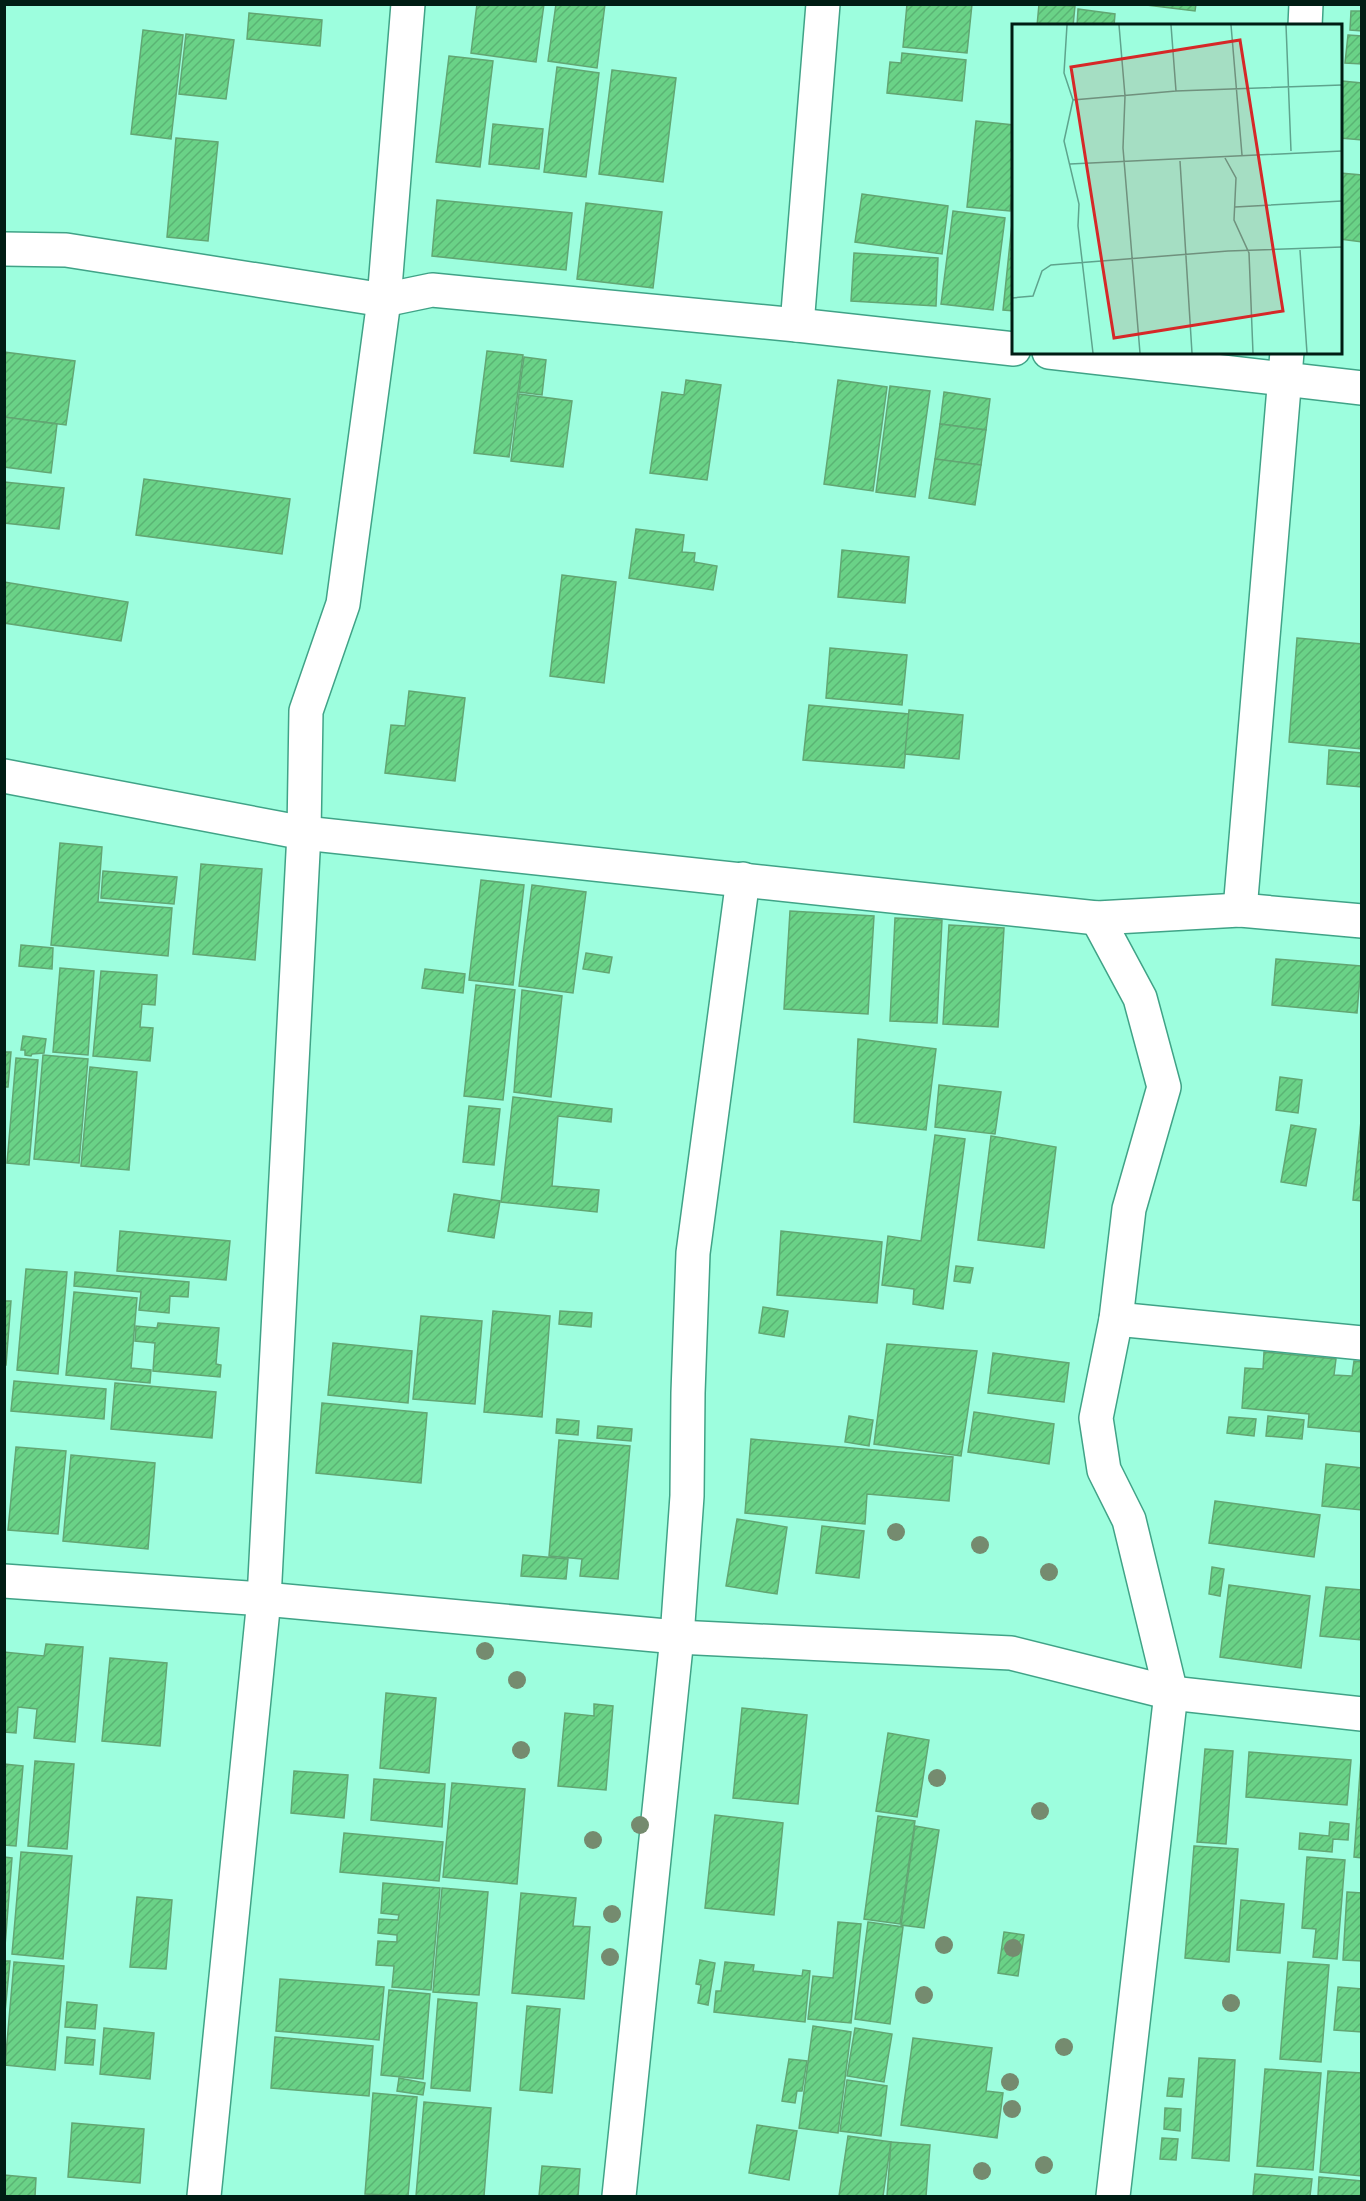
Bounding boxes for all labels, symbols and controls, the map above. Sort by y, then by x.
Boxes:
inset map [1012,24,1342,354]

